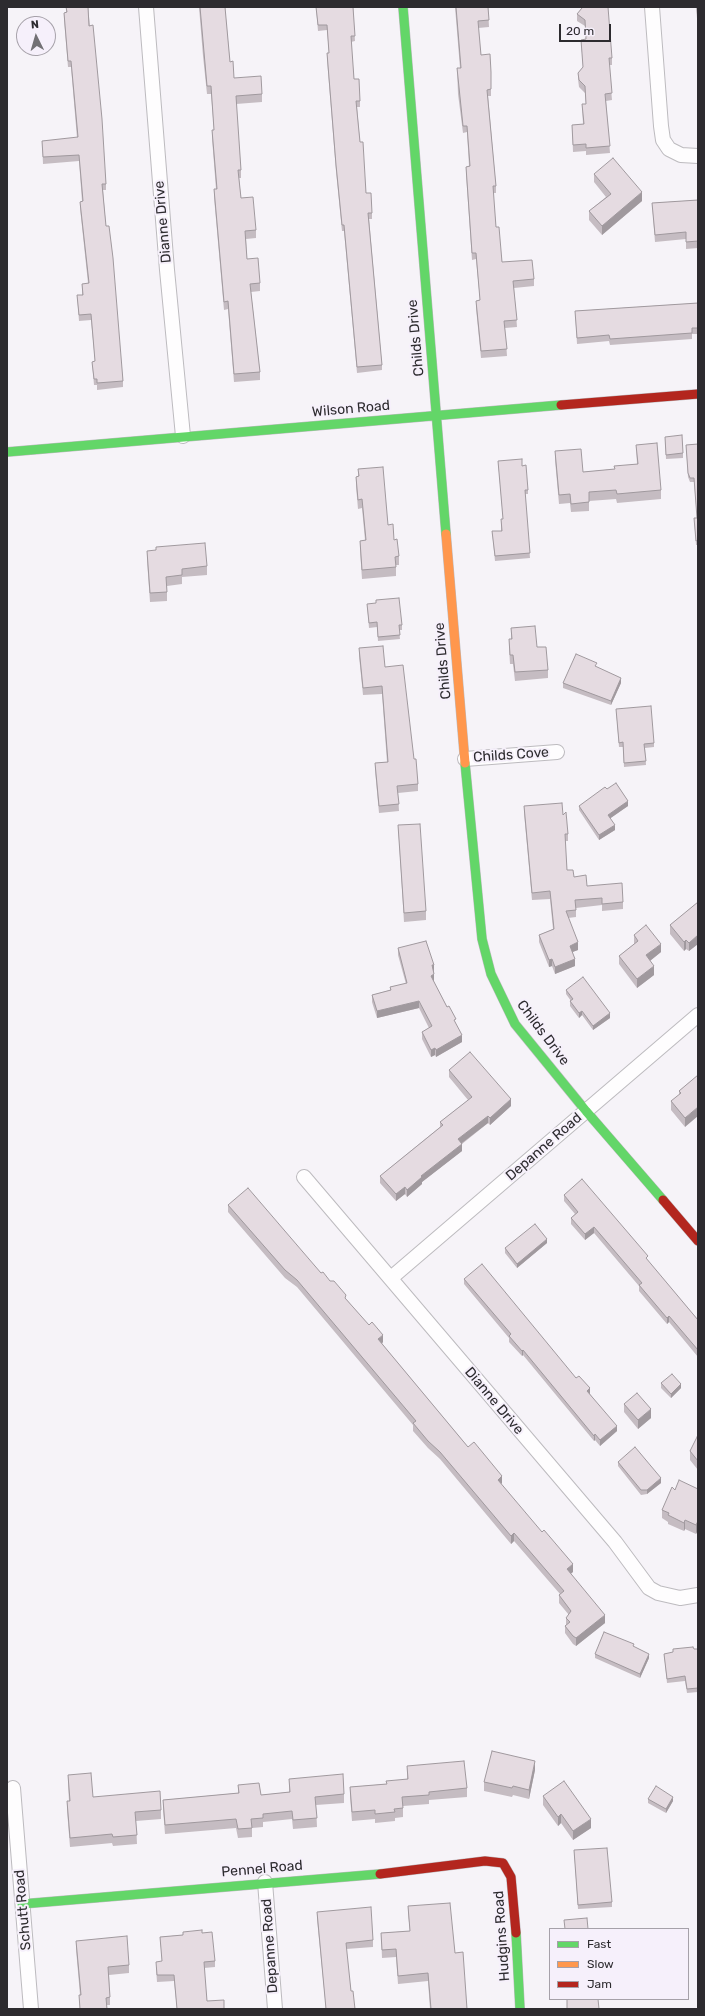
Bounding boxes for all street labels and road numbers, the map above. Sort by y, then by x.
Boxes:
street label: Dianne Drive [151,180,175,264]
street label: Childs Drive [404,299,428,377]
street label: Wilson Road [311,397,391,421]
street label: Childs Drive [431,622,455,700]
street label: Childs Cove [473,744,549,766]
street label: Childs Drive [513,997,573,1069]
street label: Depanne Road [503,1110,585,1184]
street label: Dianne Drive [461,1364,527,1438]
street label: Pennel Road [221,1857,303,1881]
street label: Schutt Road [11,1869,35,1951]
street label: Hudgins Road [490,1890,514,1982]
street label: Depanne Road [258,1898,282,1994]

